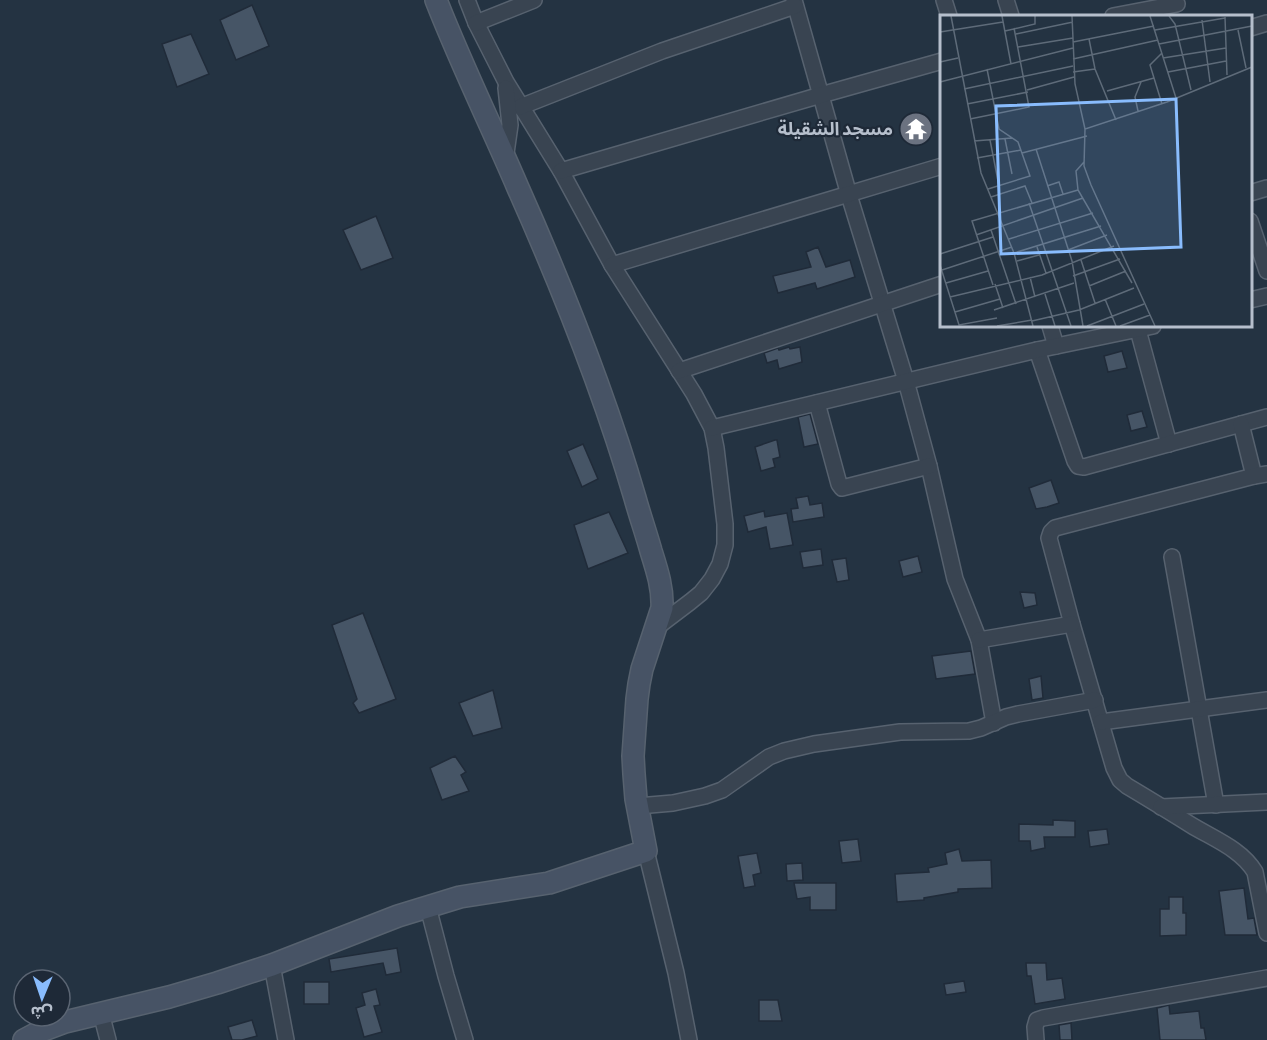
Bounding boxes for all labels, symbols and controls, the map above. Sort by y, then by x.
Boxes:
inset map [940,15,1252,327]
temple icon: مسجد الشقيلة [898,111,934,147]
place label: مسجد الشقيلة [778,119,893,139]
north arrow [12,968,72,1028]
text: ش [30,1003,53,1020]

